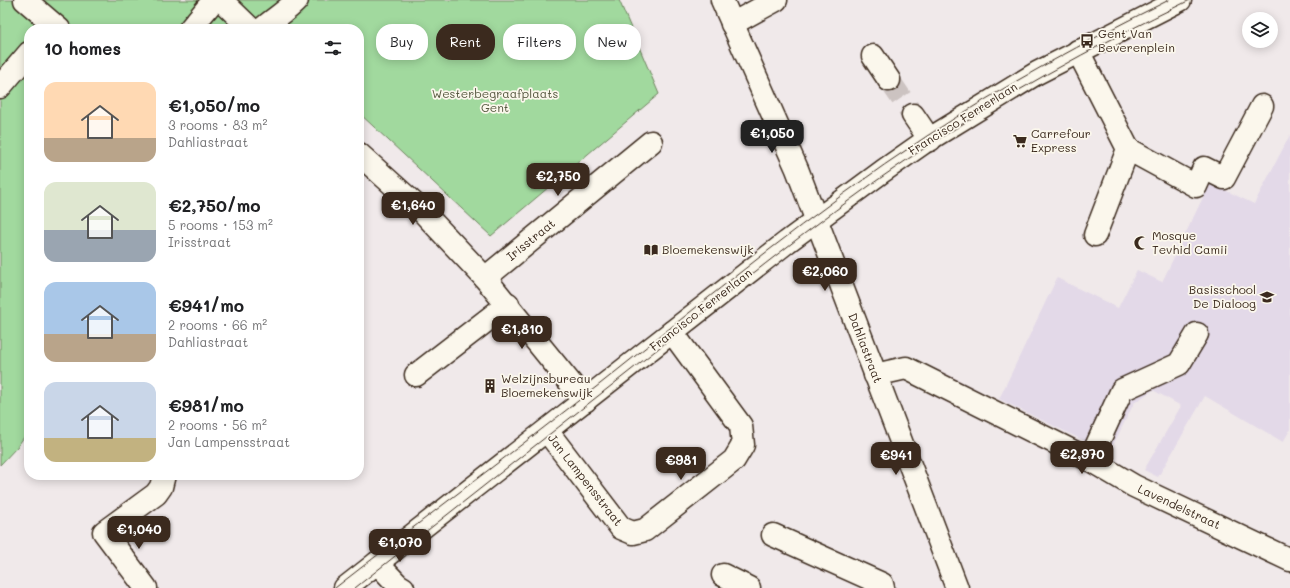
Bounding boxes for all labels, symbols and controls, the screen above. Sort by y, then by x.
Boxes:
map controls [1242,12,1278,48]
button: layers [1242,12,1278,48]
chip: Buy [376,24,428,60]
chip: Rent [436,24,495,60]
chip: Filters [503,24,576,60]
chip: New [584,24,641,60]
place label: Gent Van Beverenplein [1098,25,1175,55]
bus stop icon: Gent Van Beverenplein [1079,33,1095,49]
text: 10 homes [44,37,121,59]
icon: filters [322,37,344,59]
street label: Francisco Ferrerlaan [905,78,1020,158]
park label: Westerbegraafplaats Gent [432,85,559,115]
text: €1,050/mo [168,94,260,116]
icon: home [76,98,124,146]
text: 3 rooms · 83 m² [168,116,267,133]
pin: €1,050 [739,120,805,154]
text: €1,050 [750,124,794,141]
place label: Carrefour Express [1031,125,1091,155]
text: Dahliastraat [168,133,248,150]
supermarket icon: Carrefour Express [1012,133,1028,149]
pin: €2,750 [525,163,591,197]
text: €2,750 [536,167,581,184]
pin: €1,640 [380,192,446,226]
text: €2,750/mo [168,194,261,216]
text: €1,640 [391,196,435,213]
icon: home [76,198,124,246]
street label: Irisstraat [503,215,558,264]
text: 5 rooms · 153 m² [168,216,273,233]
place label: Mosque Tevhid Camii [1152,227,1227,257]
text: Irisstraat [168,233,231,250]
mosque icon: Mosque Tevhid Camii [1133,235,1149,251]
place label: Bloemekenswijk [662,241,754,257]
library icon: Bloemekenswijk [643,242,659,258]
pin: €2,060 [792,258,858,292]
text: €2,060 [802,262,848,279]
street label: Francisco Ferrerlaan [646,264,755,354]
place label: Basisschool De Dialoog [1189,281,1256,311]
school or university icon: Basisschool De Dialoog [1259,289,1275,305]
text: €941/mo [168,294,244,316]
icon: home [76,298,124,346]
street label: Dahliastraat [845,310,887,385]
text: 2 rooms · 66 m² [168,316,267,333]
pin: €1,810 [489,316,555,350]
text: €1,810 [501,320,543,337]
text: Dahliastraat [168,333,248,350]
place label: Welzijnsbureau Bloemekenswijk [501,370,593,400]
building icon: Welzijnsbureau Bloemekenswijk [482,378,498,394]
text: €981/mo [168,394,244,416]
icon: home [76,398,124,446]
text: 2 rooms · 56 m² [168,416,267,433]
street label: Jan Lampensstraat [545,430,627,529]
text: Jan Lampensstraat [168,433,290,450]
pin: €2,970 [1049,441,1115,475]
pin: €941 [872,442,920,476]
text: €2,970 [1059,445,1105,462]
text: €941 [880,446,912,463]
pin: €981 [657,447,705,481]
text: €981 [665,451,697,468]
street label: Lavendelstraat [1135,480,1223,532]
pin: €1,040 [106,516,172,550]
text: €1,040 [116,520,162,537]
pin: €1,070 [367,529,433,563]
text: €1,070 [378,533,422,550]

